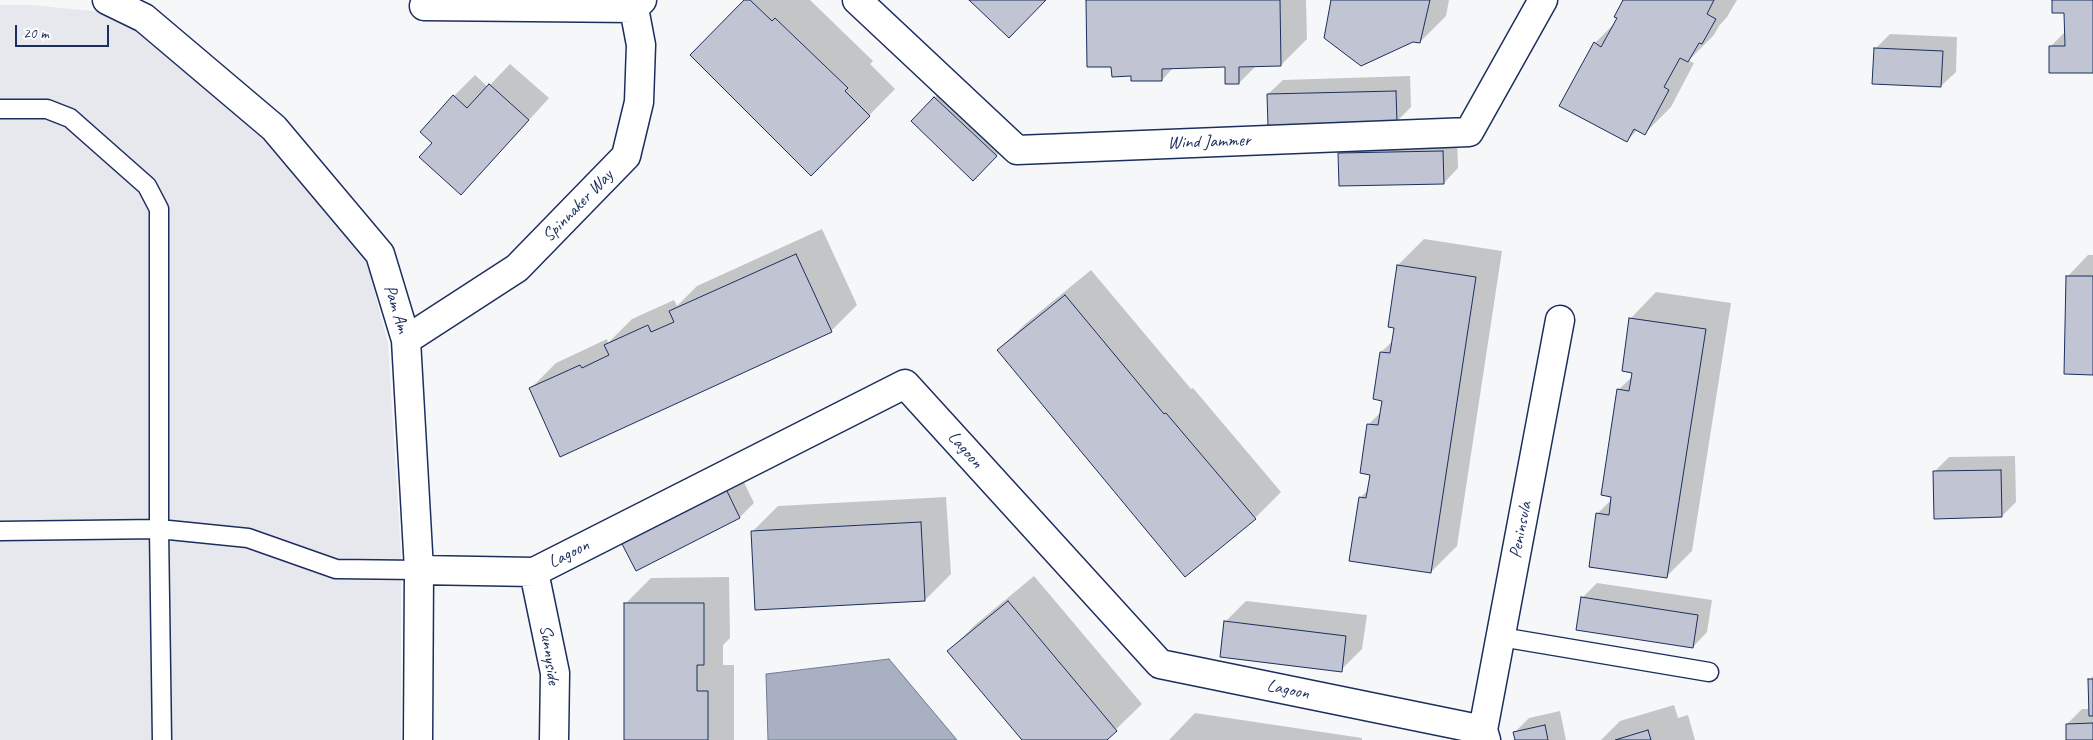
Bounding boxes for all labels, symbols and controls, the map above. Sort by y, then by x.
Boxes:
scale bar [18,15,111,47]
text: 20 m [23,24,49,43]
street label: Wind Jammer [1167,130,1251,154]
street label: Spinnaker Way [538,165,618,247]
street label: Pam Am [379,282,413,336]
street label: Lagoon [943,427,987,473]
street label: Peninsula [1505,500,1537,560]
street label: Lagoon [545,535,593,573]
street label: Sunnyside [534,624,564,686]
street label: Lagoon [1265,675,1311,705]

